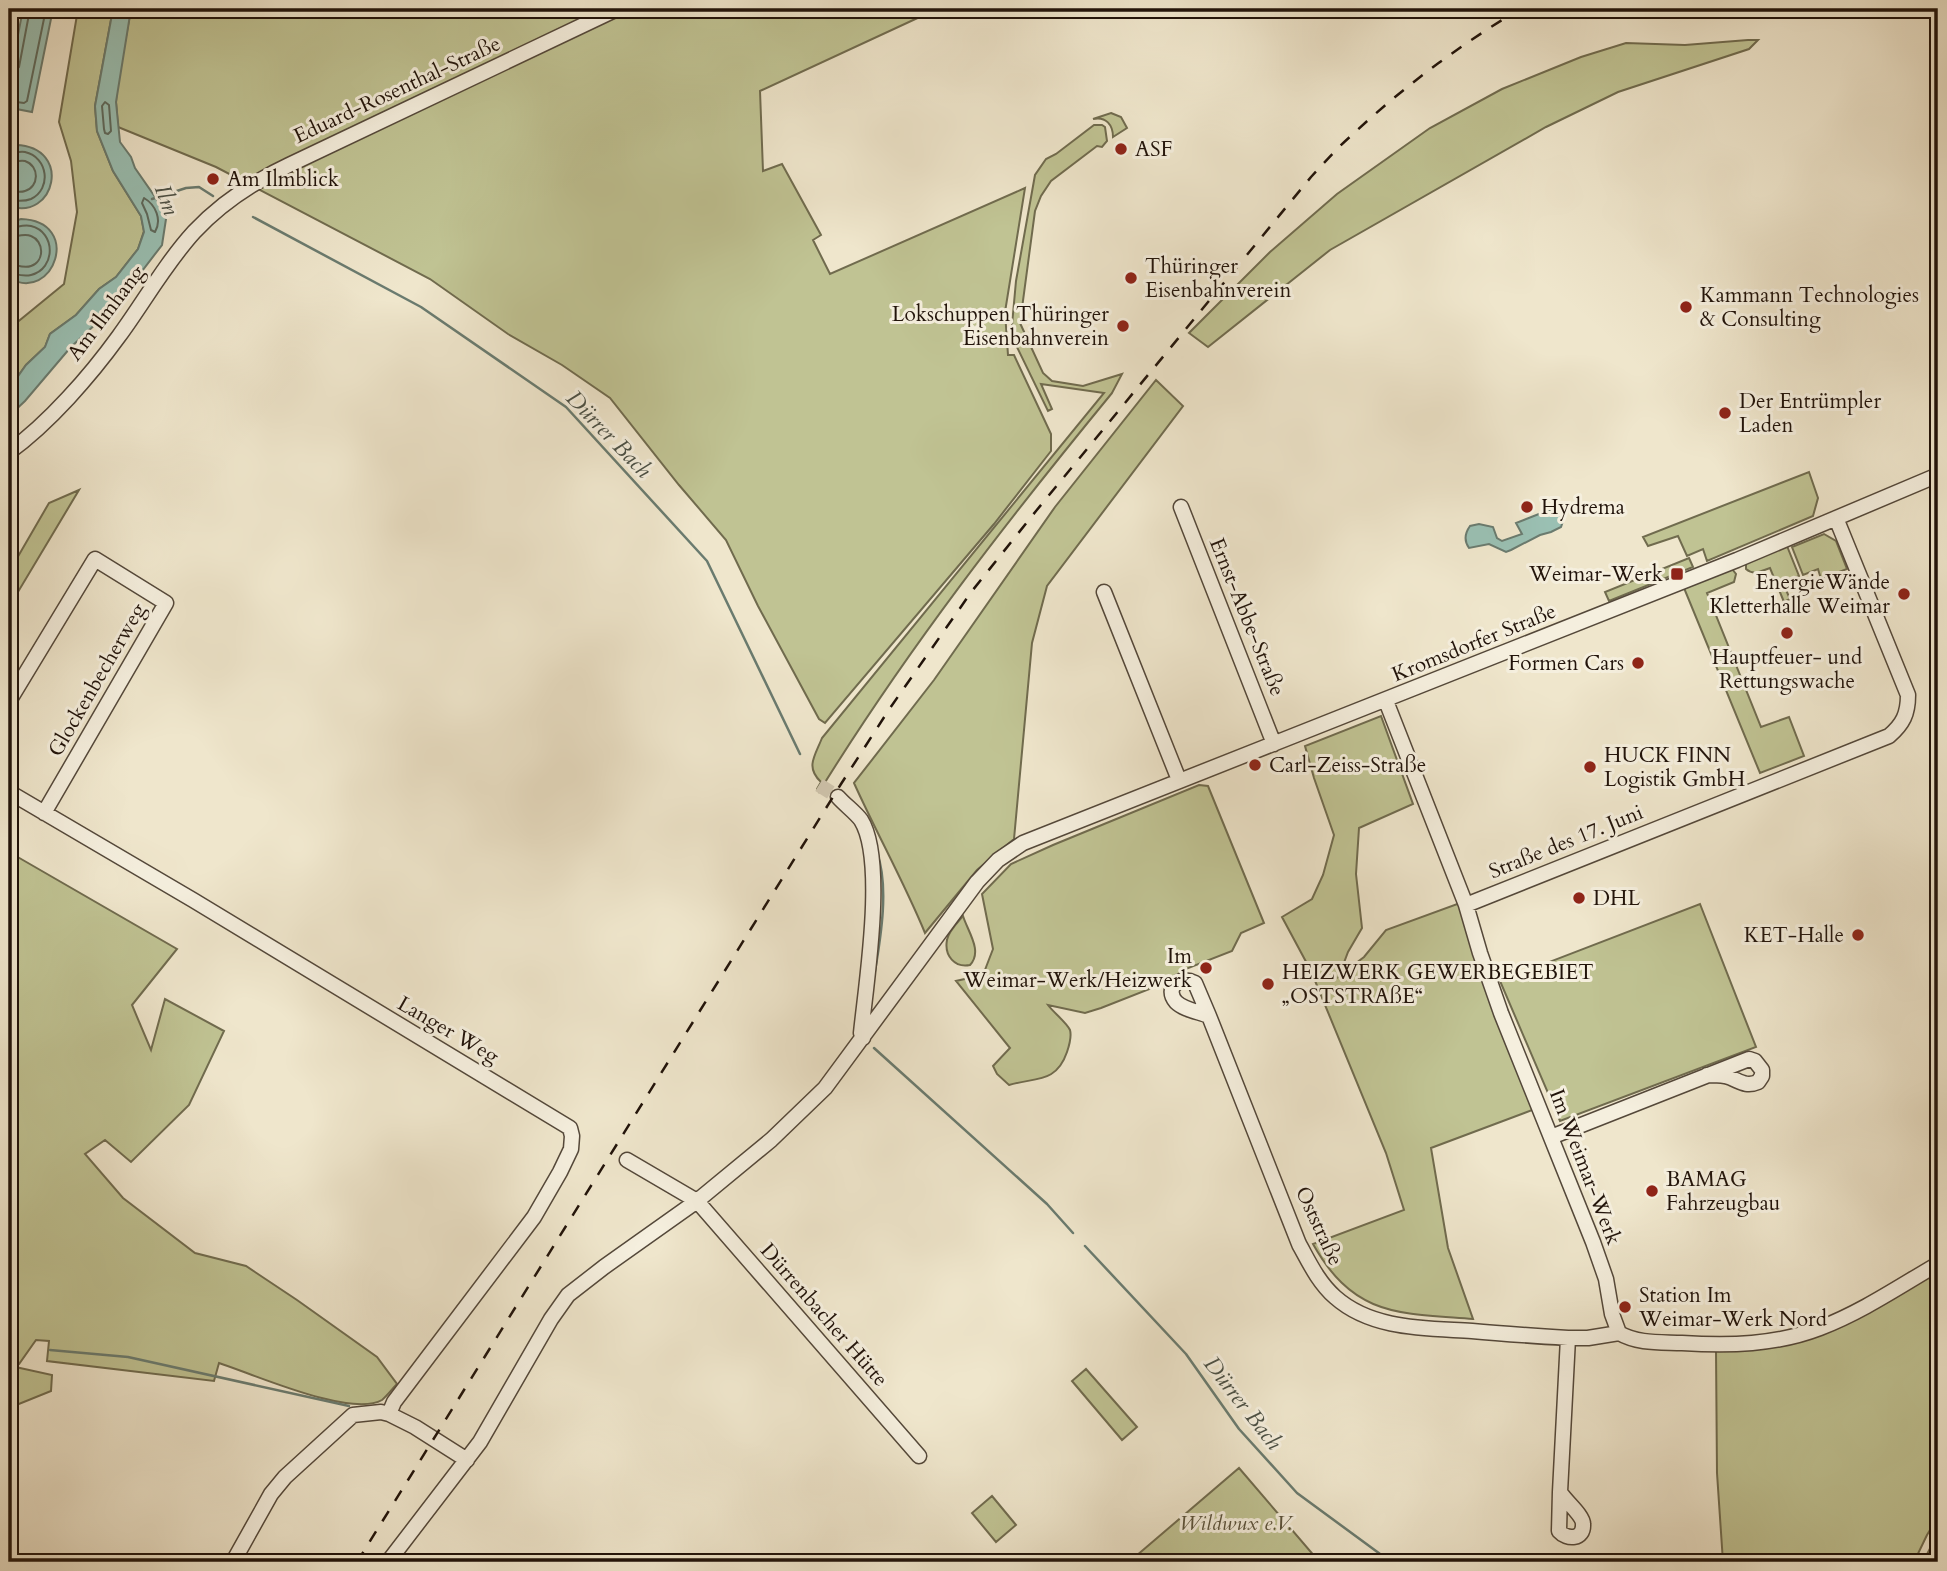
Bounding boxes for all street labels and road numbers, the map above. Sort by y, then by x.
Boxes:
street label: Eduard-Rosenthal-Straße [289,29,505,151]
street label: Am Ilmhang [60,259,152,367]
street label: Ernst-Abbe-Straße [1202,534,1292,700]
street label: Kromsdorfer Straße [1388,597,1560,689]
street label: Glockenbecherweg [41,598,153,762]
street label: Straße des 17. Juni [1485,798,1647,886]
street label: Langer Weg [392,989,504,1071]
street label: Im Weimar-Werk [1542,1085,1628,1250]
street label: Oststraße [1288,1182,1350,1270]
street label: Dürrenbacher Hütte [754,1237,894,1393]

